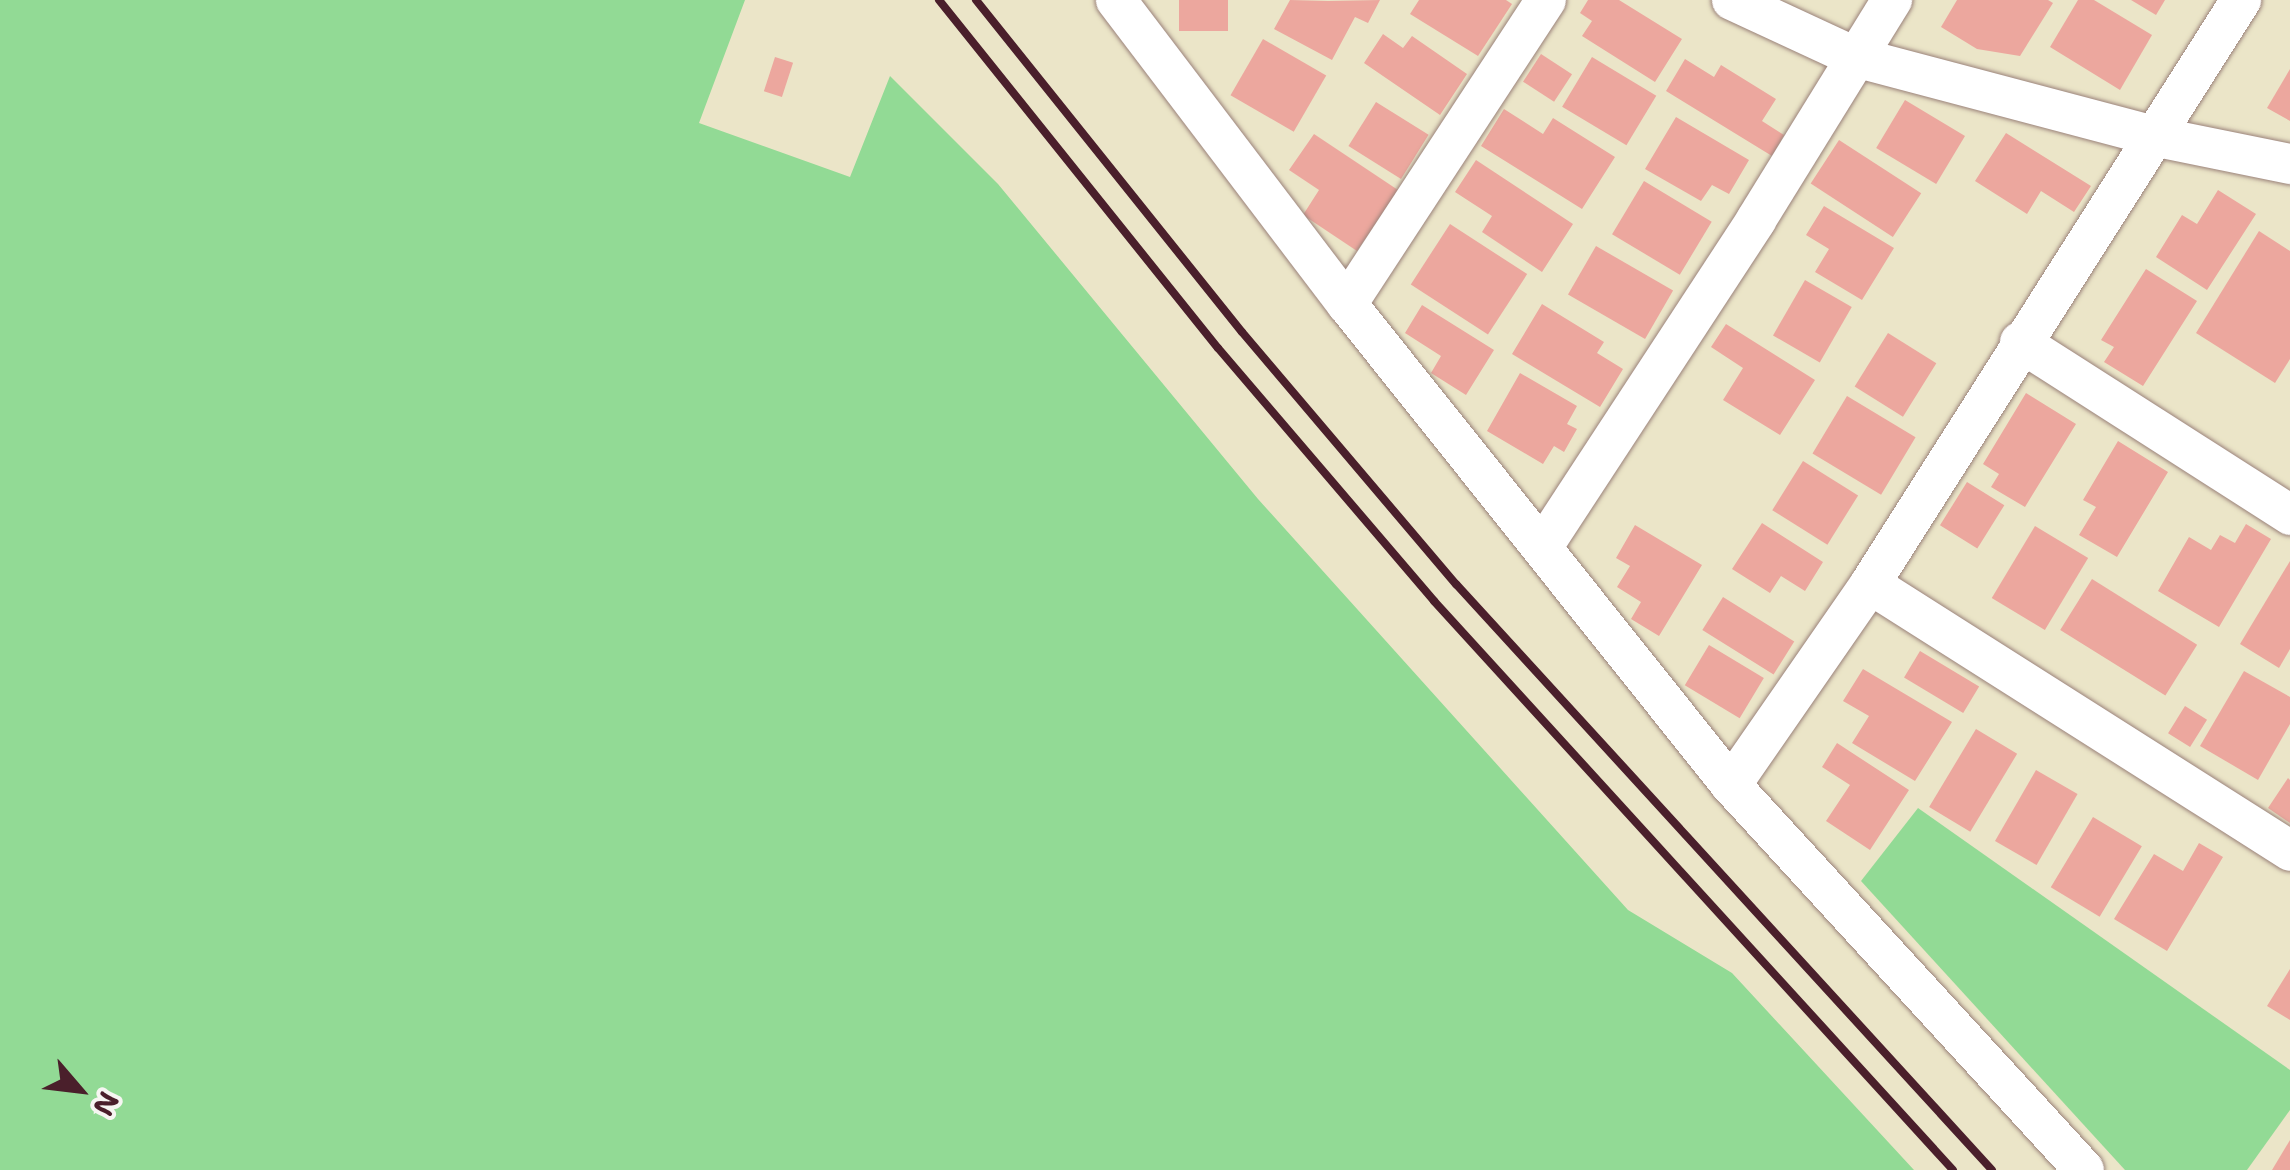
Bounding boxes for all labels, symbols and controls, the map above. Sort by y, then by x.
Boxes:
north arrow [30,1040,130,1140]
text: N [85,1085,128,1123]

